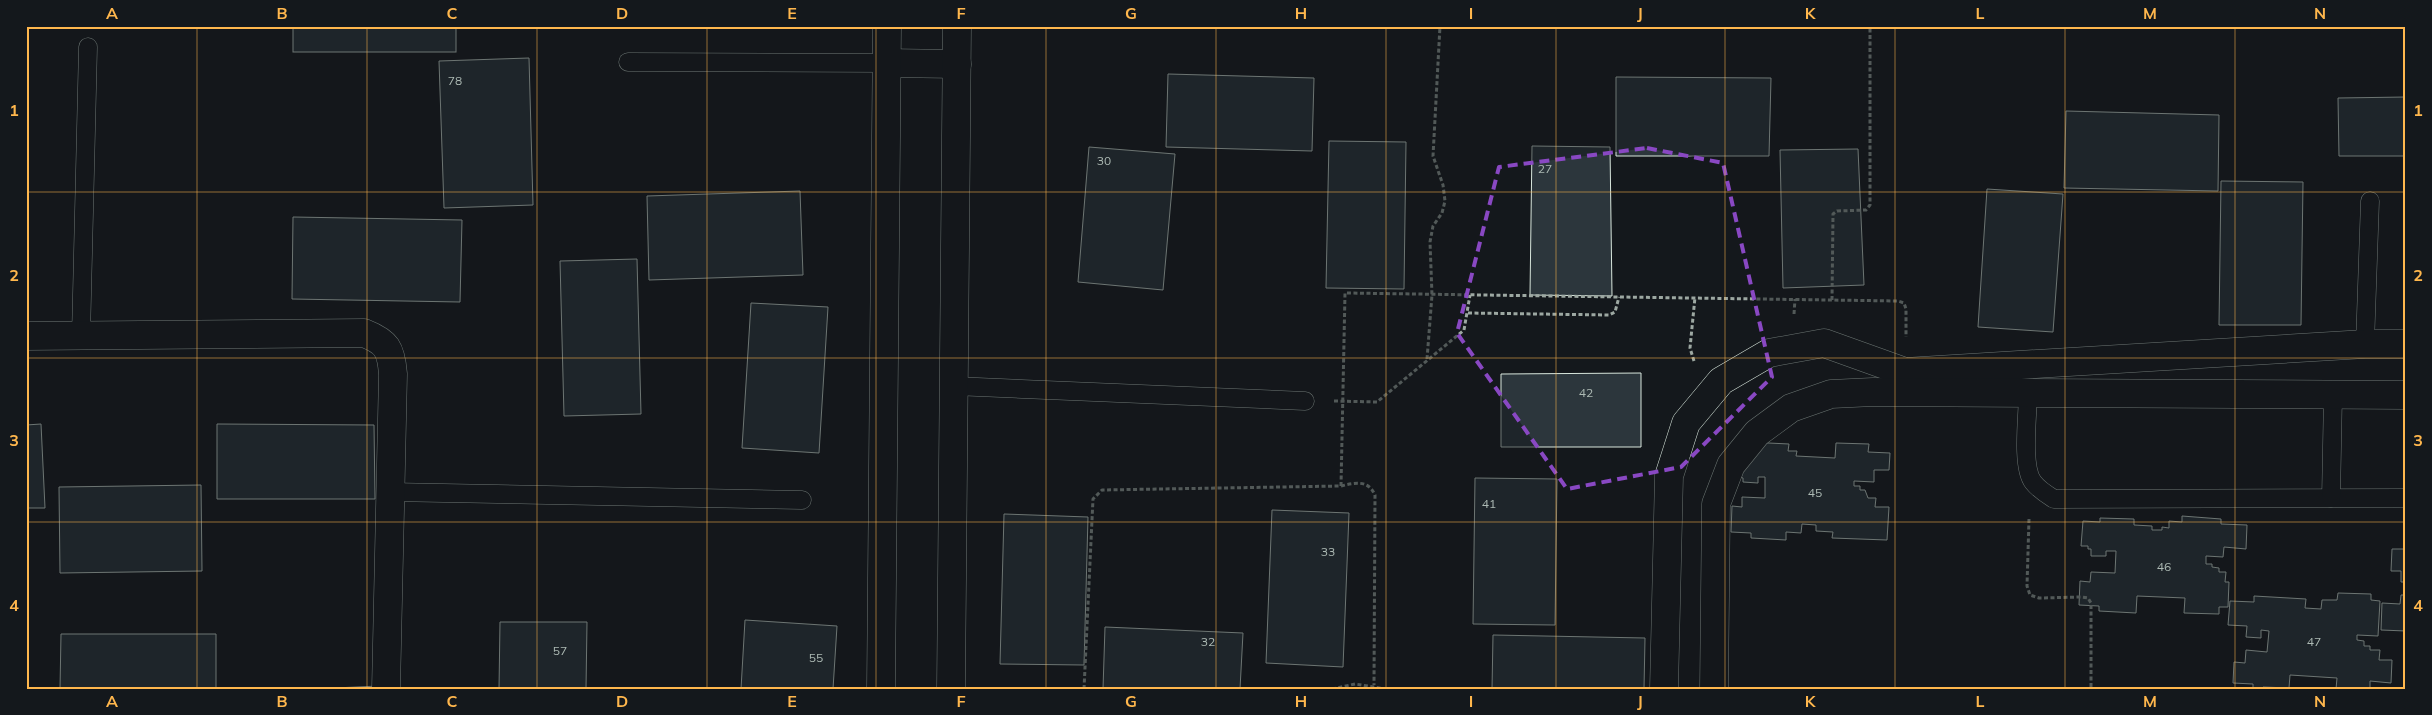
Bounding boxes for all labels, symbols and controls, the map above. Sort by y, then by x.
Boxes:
text: A [106,3,118,23]
text: B [276,3,288,23]
text: C [447,3,458,23]
text: D [616,3,628,23]
text: E [787,3,797,23]
text: F [956,3,966,23]
text: G [1125,3,1137,23]
text: H [1295,3,1307,23]
text: I [1469,3,1473,23]
text: J [1637,3,1643,23]
text: K [1805,3,1817,23]
text: L [1976,3,1985,23]
text: M [2143,3,2157,23]
text: N [2314,3,2326,23]
house number: 78 [448,73,462,88]
text: 1 [9,100,19,120]
text: 1 [2413,100,2423,120]
house number: 30 [1097,153,1111,168]
house number: 27 [1538,161,1552,176]
text: 2 [9,265,19,285]
text: 2 [2413,265,2423,285]
house number: 42 [1579,385,1593,400]
text: 3 [9,430,19,450]
text: 3 [2413,430,2423,450]
house number: 45 [1808,485,1822,500]
house number: 41 [1482,496,1496,511]
house number: 33 [1321,544,1335,559]
house number: 46 [2157,559,2171,574]
text: 4 [9,595,19,615]
text: 4 [2413,595,2423,615]
house number: 32 [1201,634,1215,649]
house number: 47 [2307,634,2321,649]
house number: 57 [553,643,567,658]
house number: 55 [809,650,823,665]
text: A [106,691,118,711]
text: B [276,691,288,711]
text: C [447,691,458,711]
text: D [616,691,628,711]
text: E [787,691,797,711]
text: F [956,691,966,711]
text: G [1125,691,1137,711]
text: H [1295,691,1307,711]
text: I [1469,691,1473,711]
text: J [1637,691,1643,711]
text: K [1805,691,1817,711]
text: L [1976,691,1985,711]
text: M [2143,691,2157,711]
text: N [2314,691,2326,711]

